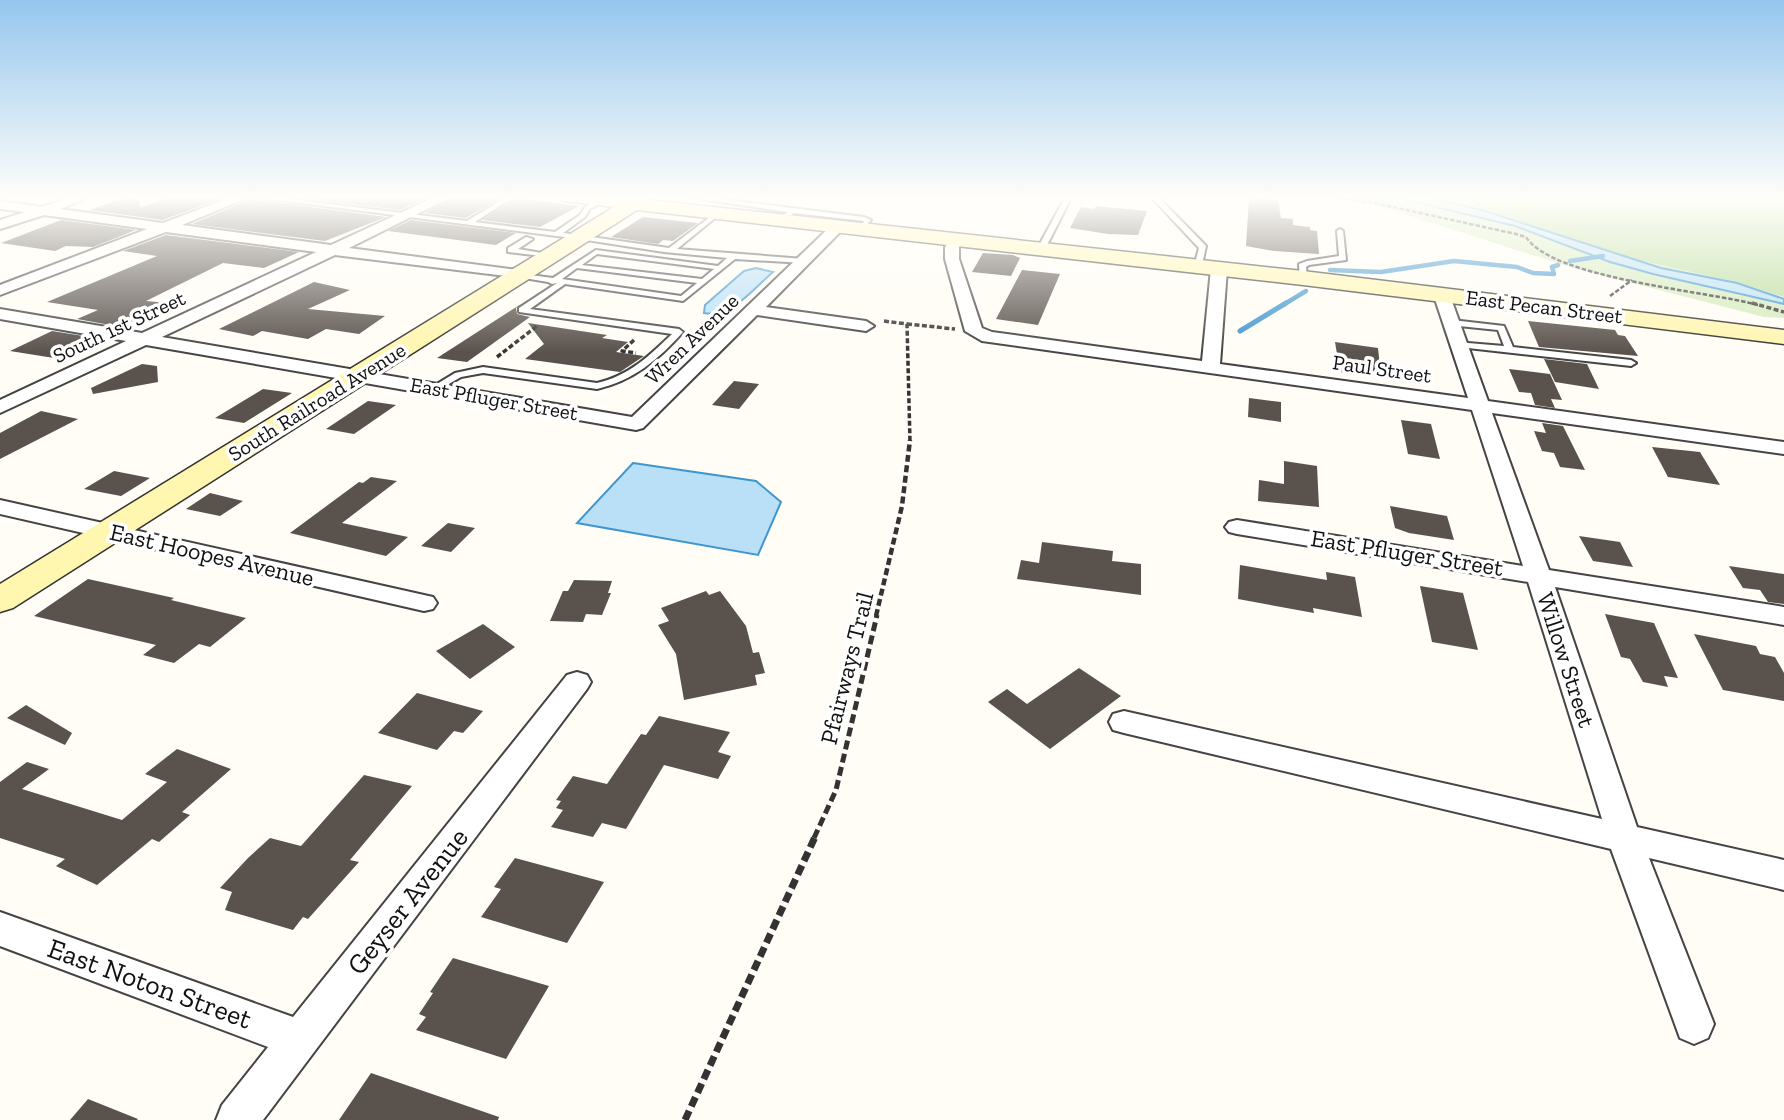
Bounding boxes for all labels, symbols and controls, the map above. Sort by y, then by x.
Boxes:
street label: East Pecan Street [1464,284,1624,329]
street label: South 1st Street [49,285,189,368]
street label: Wren Avenue [640,288,744,389]
street label: South Railroad Avenue [223,337,410,466]
street label: Paul Street [1331,349,1433,388]
street label: East Pfluger Street [408,371,580,426]
street label: East Hoopes Avenue [107,517,317,592]
street label: East Pfluger Street [1309,523,1505,582]
street label: Pfairways Trail [814,589,879,747]
street label: Willow Street [1531,589,1602,731]
street label: Geyser Avenue [340,821,475,981]
street label: East Noton Street [43,931,257,1036]

